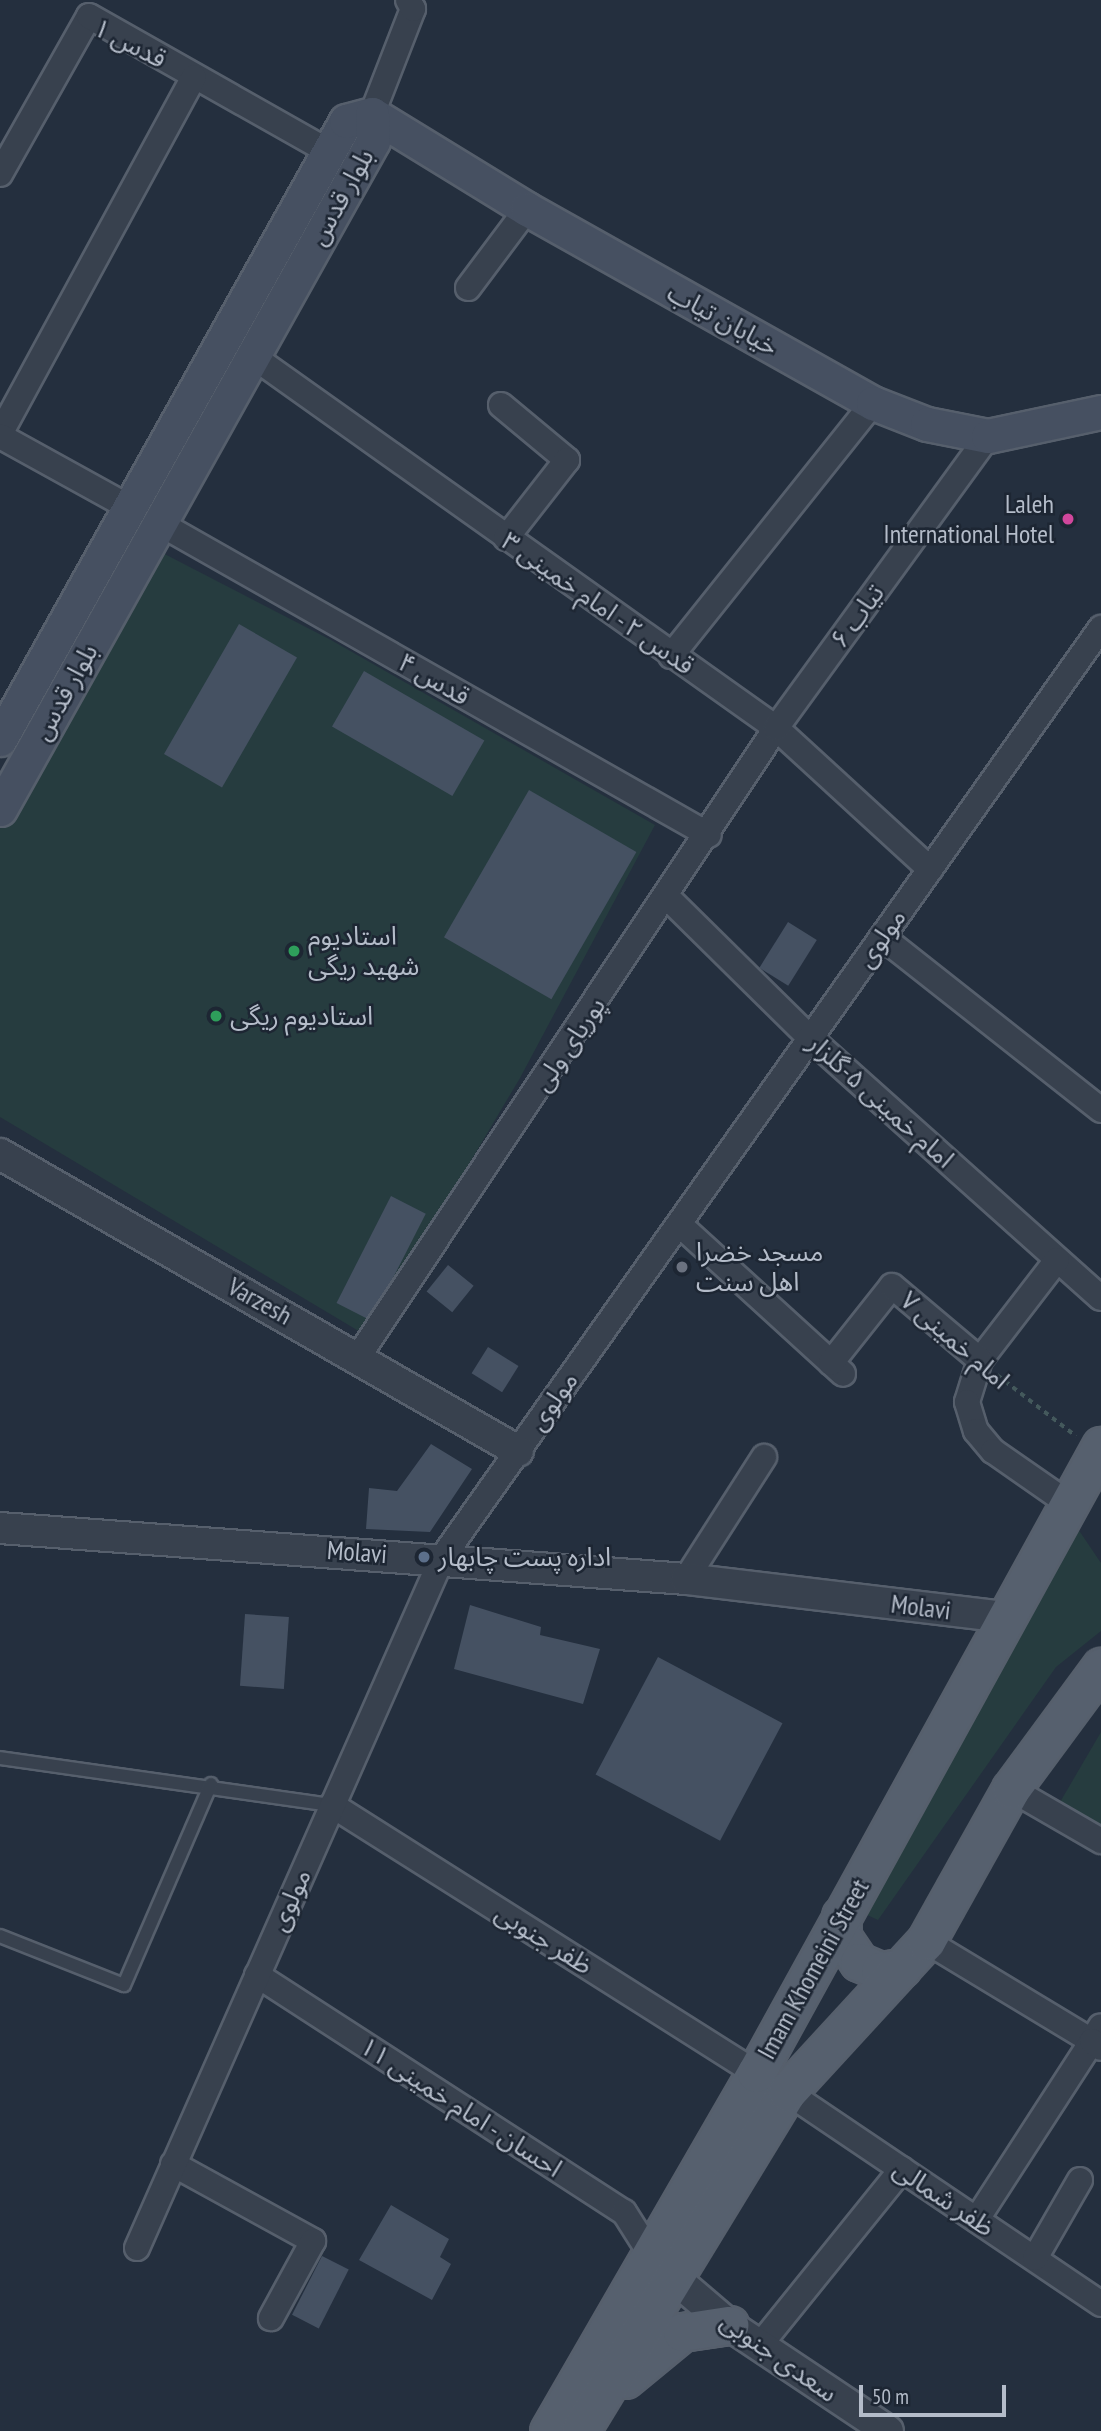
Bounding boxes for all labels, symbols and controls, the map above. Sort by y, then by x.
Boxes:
street label: قدس ۱ [88,12,172,74]
street label: بلوار قدس [302,143,380,251]
street label: خیابان تیاب [662,276,784,362]
place label: Laleh International Hotel [884,488,1054,550]
marker: Laleh International Hotel [1060,511,1076,527]
street label: قدس ۲ - امام خمینی ۳ [495,524,701,682]
street label: تیاب ۶ [823,578,891,654]
street label: بلوار قدس [26,638,104,746]
street label: قدس ۴ [393,646,475,712]
street label: مولوی [850,903,912,973]
place label: استادیوم شهید ریگی [308,920,419,982]
marker: استادیوم شهید ریگی [286,943,302,959]
street label: پوریای ولی [526,991,612,1097]
place label: استادیوم ریگی [230,1000,373,1032]
marker: استادیوم ریگی [208,1008,224,1024]
street label: امام خمینی ۵-گلزار [802,1027,960,1175]
place label: مسجد خضرا اهل سنت [696,1236,823,1298]
marker: مسجد خضرا اهل سنت [674,1259,690,1275]
street label: Varzesh [222,1271,298,1331]
street label: امام خمینی ۷ [894,1284,1016,1396]
street label: مولوی [522,1366,584,1436]
street label: Molavi [326,1534,388,1570]
place label: اداره پست چابهار [438,1541,611,1573]
marker: اداره پست چابهار [416,1549,432,1565]
street label: Molavi [889,1588,953,1626]
street label: مولوی [263,1864,317,1936]
street label: Imam Khomeini Street [751,1874,875,2064]
street label: ظفر جنوبی [490,1897,598,1981]
street label: احسان - امام خمینی ۱۱ [353,2030,569,2184]
street label: ظفر شمالی [888,2153,1000,2243]
street label: سعدی جنوبی [714,2305,844,2409]
scale bar [863,2372,1010,2416]
text: 50 m [872,2383,909,2410]

